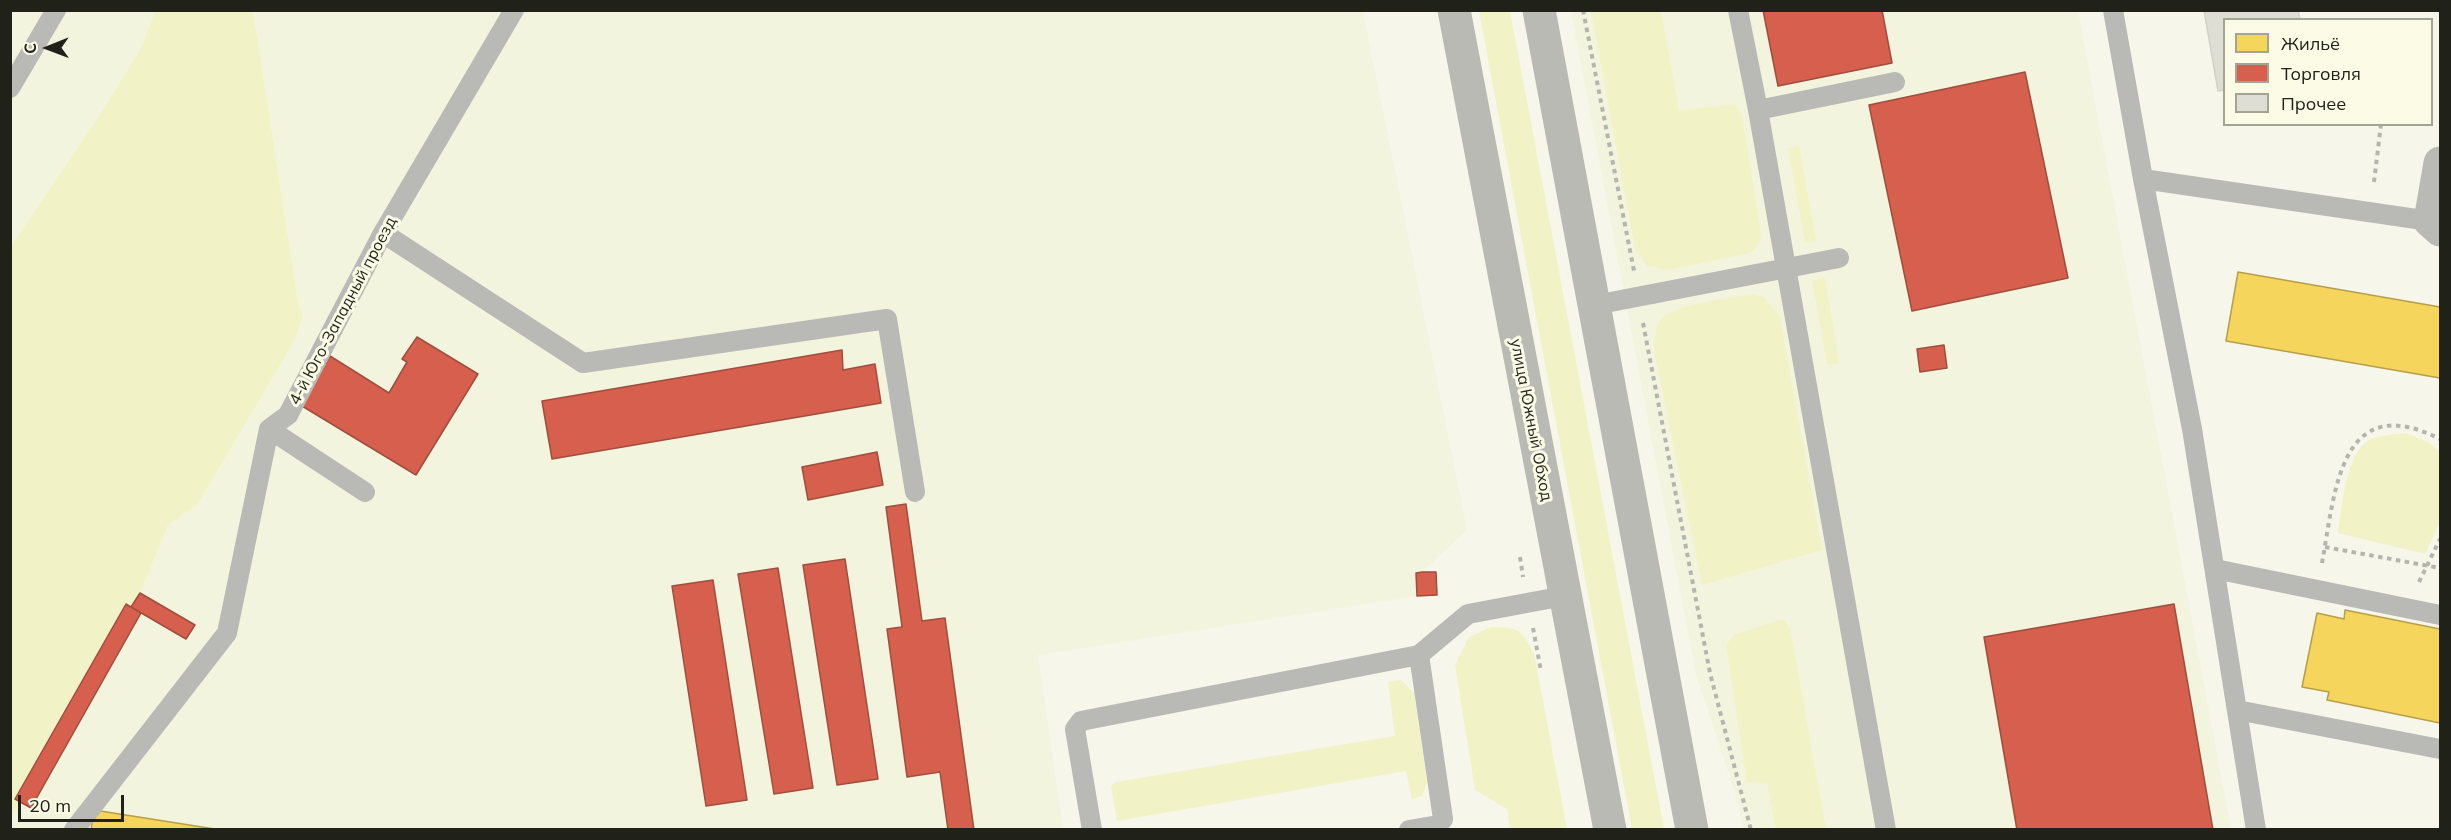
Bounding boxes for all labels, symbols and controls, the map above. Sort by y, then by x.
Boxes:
north arrow [18,18,78,78]
legend [2223,18,2433,126]
text: Жильё [2281,32,2340,55]
text: С [20,43,40,54]
text: Торговля [2281,62,2361,85]
text: Прочее [2281,92,2346,115]
street label: 4-й Юго-Западный проезд [285,214,401,408]
street label: улица Южный Обход [1506,337,1556,503]
scale bar [21,783,128,821]
text: 20 m [29,794,71,817]

